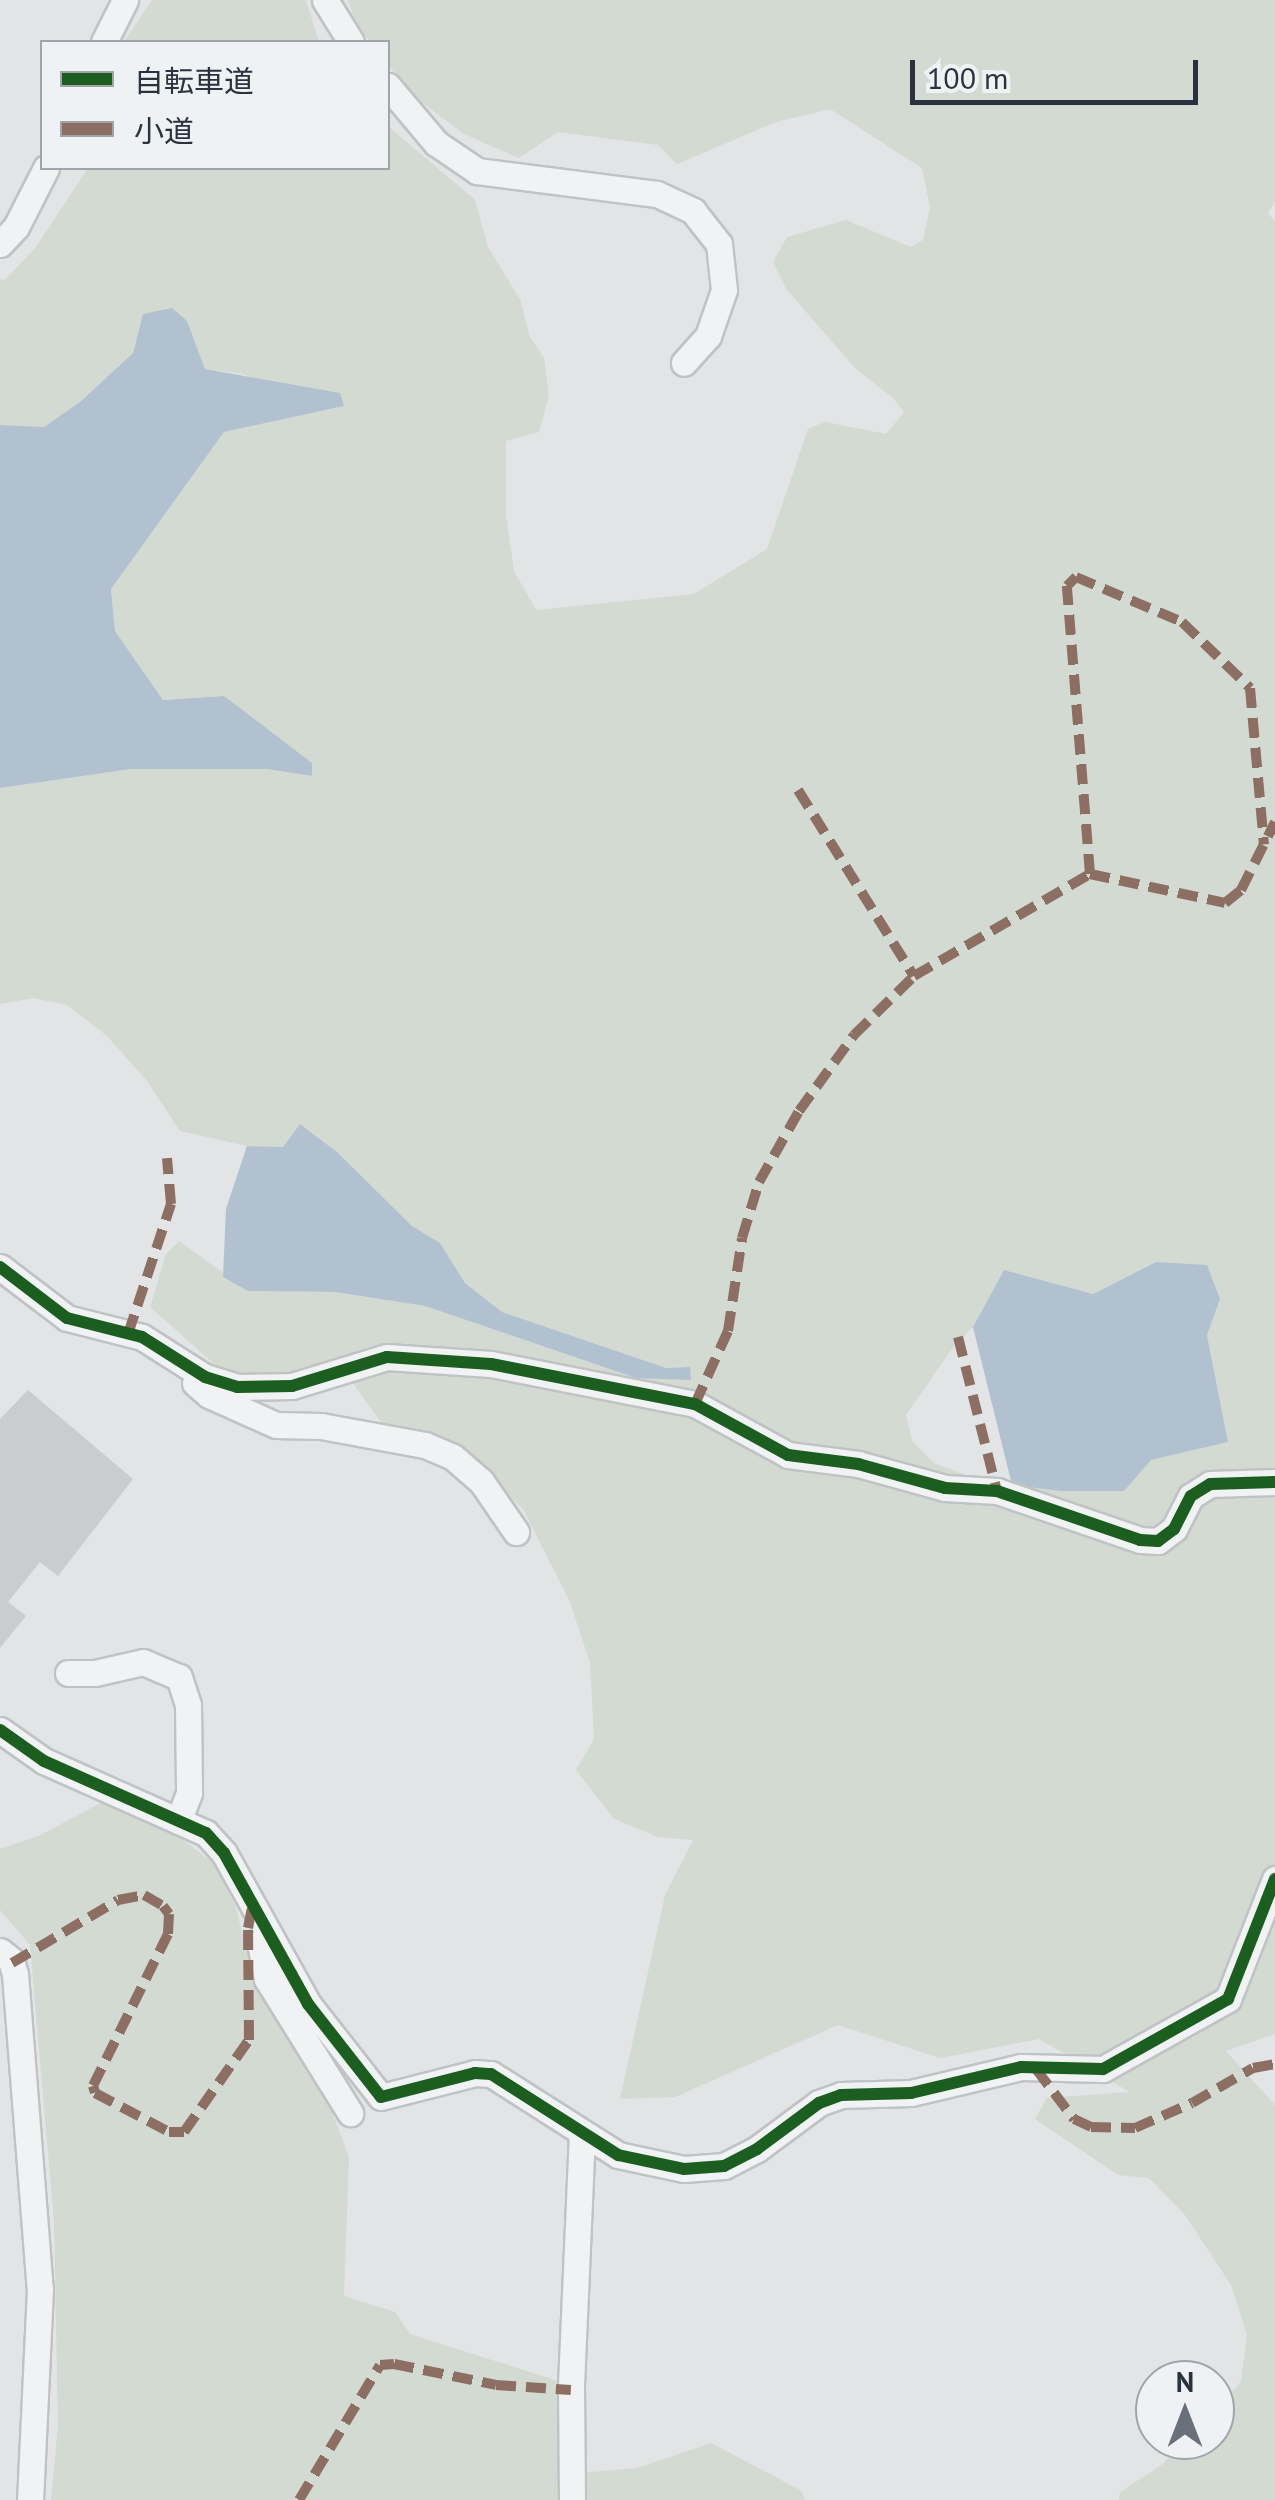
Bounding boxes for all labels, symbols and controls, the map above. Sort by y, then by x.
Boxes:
legend [40,40,390,170]
scale bar [915,40,1202,102]
text: 100 m [927,58,1008,97]
text: 自転車道 [134,61,254,100]
text: 小道 [134,111,194,150]
north arrow [1135,2360,1235,2460]
text: N [1176,2363,1194,2400]

